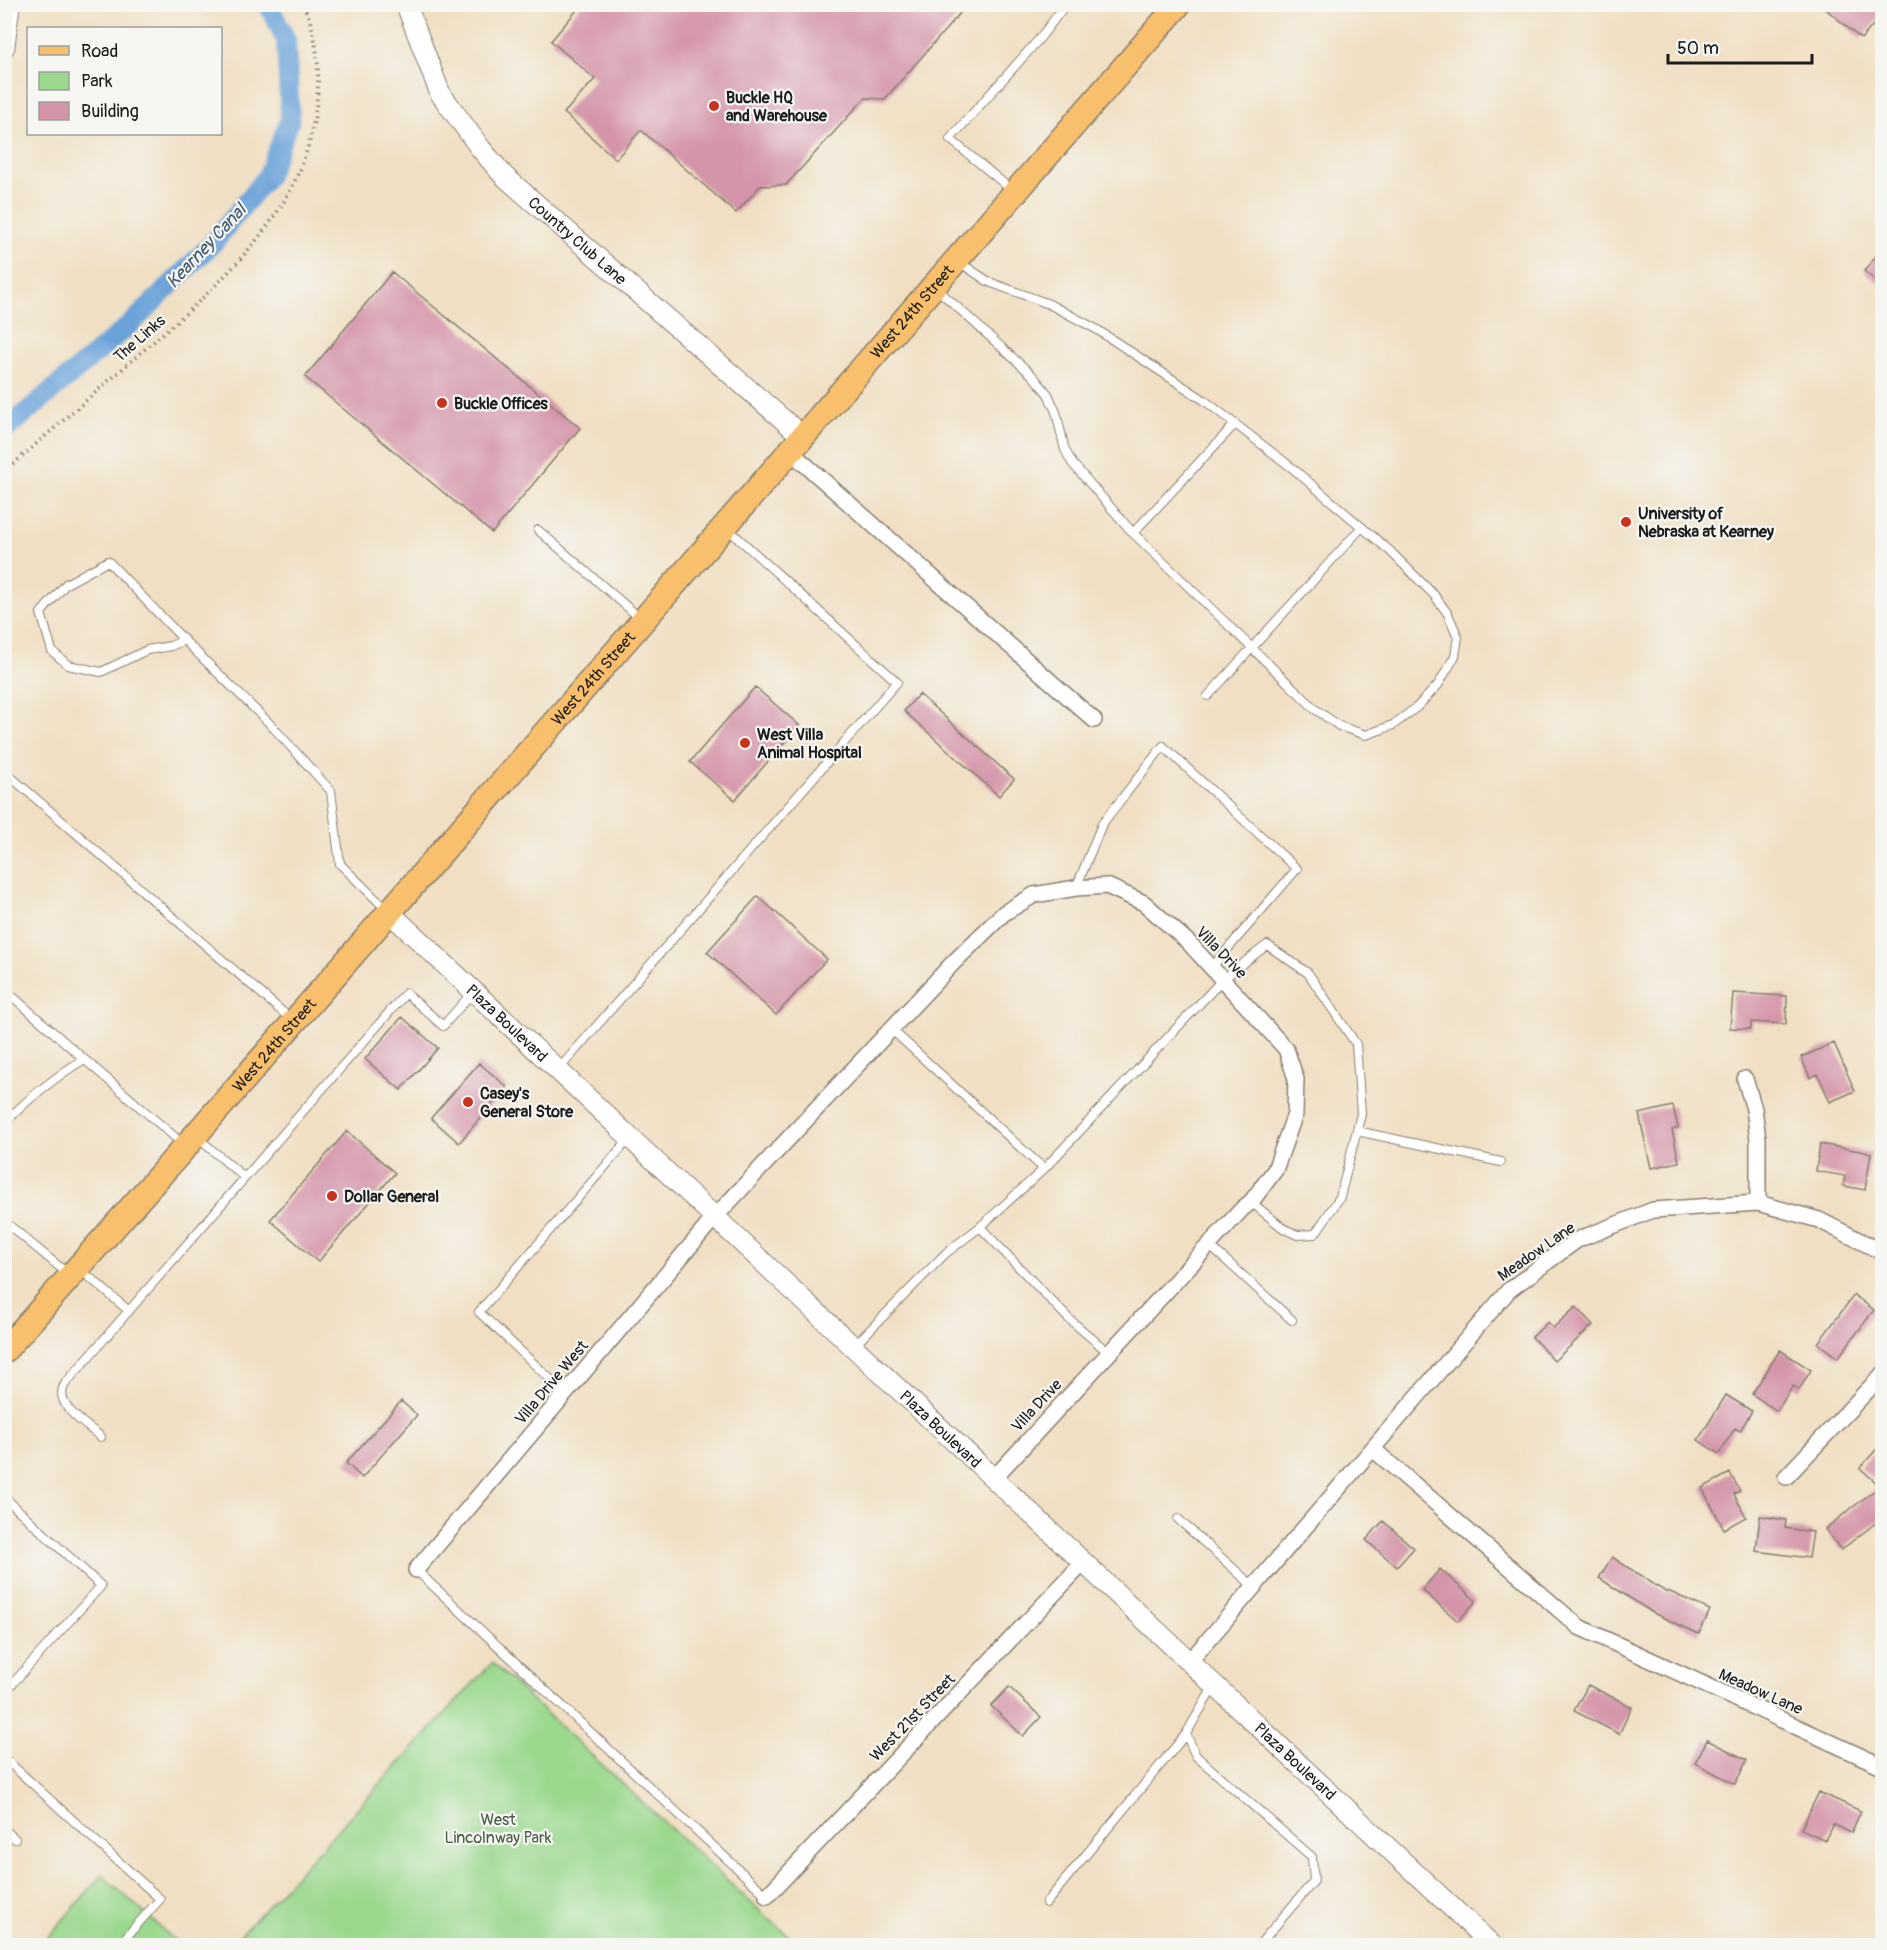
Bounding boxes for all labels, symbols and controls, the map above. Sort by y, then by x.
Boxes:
legend [27,27,222,135]
scale bar [1668,27,1812,65]
text: 50 m [1677,37,1719,60]
text: Road [81,40,118,63]
text: Park [81,70,113,93]
place label: Buckle HQ and Warehouse [726,88,828,126]
marker: Buckle HQ and Warehouse [707,99,721,113]
text: Building [81,100,139,123]
street label: Country Club Lane [524,193,630,289]
water label: Kearney Canal [161,198,252,293]
street label: West 24th Street [866,261,959,363]
street label: The Links [110,311,170,367]
place label: Buckle Offices [454,394,549,414]
marker: Buckle Offices [435,396,449,410]
place label: University of Nebraska at Kearney [1638,504,1774,542]
marker: University of Nebraska at Kearney [1619,515,1633,529]
street label: West 24th Street [547,627,640,730]
place label: West Villa Animal Hospital [757,725,862,763]
marker: West Villa Animal Hospital [738,736,752,750]
street label: Villa Drive [1191,922,1251,983]
street label: Plaza Boulevard [462,980,552,1067]
street label: West 24th Street [228,994,321,1097]
place label: Casey's General Store [480,1084,574,1122]
marker: Casey's General Store [461,1095,475,1109]
place label: Dollar General [344,1187,439,1207]
marker: Dollar General [325,1189,339,1203]
street label: Meadow Lane [1494,1218,1579,1286]
street label: Villa Drive West [511,1336,593,1429]
street label: Villa Drive [1007,1375,1066,1436]
street label: Plaza Boulevard [895,1386,985,1473]
street label: Meadow Lane [1715,1664,1806,1719]
street label: West 21st Street [866,1669,960,1766]
street label: Plaza Boulevard [1250,1719,1340,1805]
park label: West Lincolnway Park [445,1810,552,1848]

